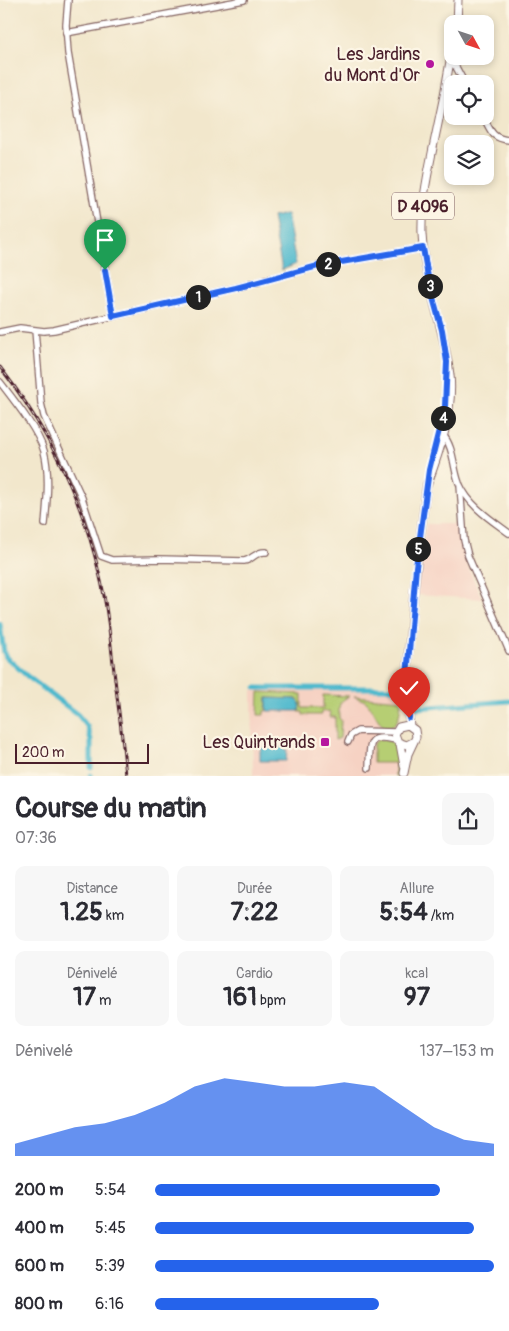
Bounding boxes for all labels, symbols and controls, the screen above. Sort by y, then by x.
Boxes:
north arrow [444,15,494,65]
map controls [444,15,494,185]
place label: Les Jardins du Mont d'Or [324,43,421,87]
marker: Les Jardins du Mont d'Or [424,58,436,70]
button: locate [444,75,494,125]
button: layers [444,135,494,185]
road number: D 4096 [392,192,454,220]
pin [84,219,126,270]
icon: arrive [91,226,119,254]
pin: 2 [316,252,340,276]
text: 2 [325,256,332,273]
pin: 3 [418,274,442,298]
text: 3 [427,278,434,295]
pin: 1 [186,284,210,310]
text: 1 [196,289,201,306]
pin: 4 [430,406,456,430]
text: 4 [439,410,448,427]
pin: 5 [406,536,430,562]
text: 5 [415,541,422,558]
pin [388,667,430,718]
icon: check [395,674,423,702]
place label: Les Quintrands [202,731,315,754]
marker: Les Quintrands [319,736,331,748]
scale bar [15,741,149,764]
text: 200 m [22,744,64,761]
text: Course du matin [15,791,207,826]
button: share [442,793,494,845]
text: 07:36 [15,828,57,848]
text: Distance [67,880,118,897]
text: Durée [237,880,272,897]
text: Allure [400,880,434,897]
text: 1.25 [60,897,103,928]
text: 7:22 [231,897,278,928]
text: 5:54 [380,897,428,928]
text: km [103,907,124,924]
text: /km [428,907,454,924]
text: Dénivelé [67,965,118,982]
text: Cardio [236,965,273,982]
text: kcal [405,965,428,982]
text: 17 [73,982,96,1013]
text: 161 [223,982,257,1013]
text: 97 [404,982,430,1013]
text: m [96,992,111,1009]
text: bpm [257,992,286,1009]
text: Dénivelé [15,1041,73,1061]
text: 137–153 m [419,1041,494,1061]
text: 200 m [15,1180,63,1200]
text: 5:54 [95,1180,126,1200]
text: 400 m [15,1218,64,1238]
text: 5:45 [95,1218,126,1238]
text: 600 m [15,1256,64,1276]
text: 5:39 [95,1256,125,1276]
text: 800 m [15,1294,63,1314]
text: 6:16 [95,1294,124,1314]

